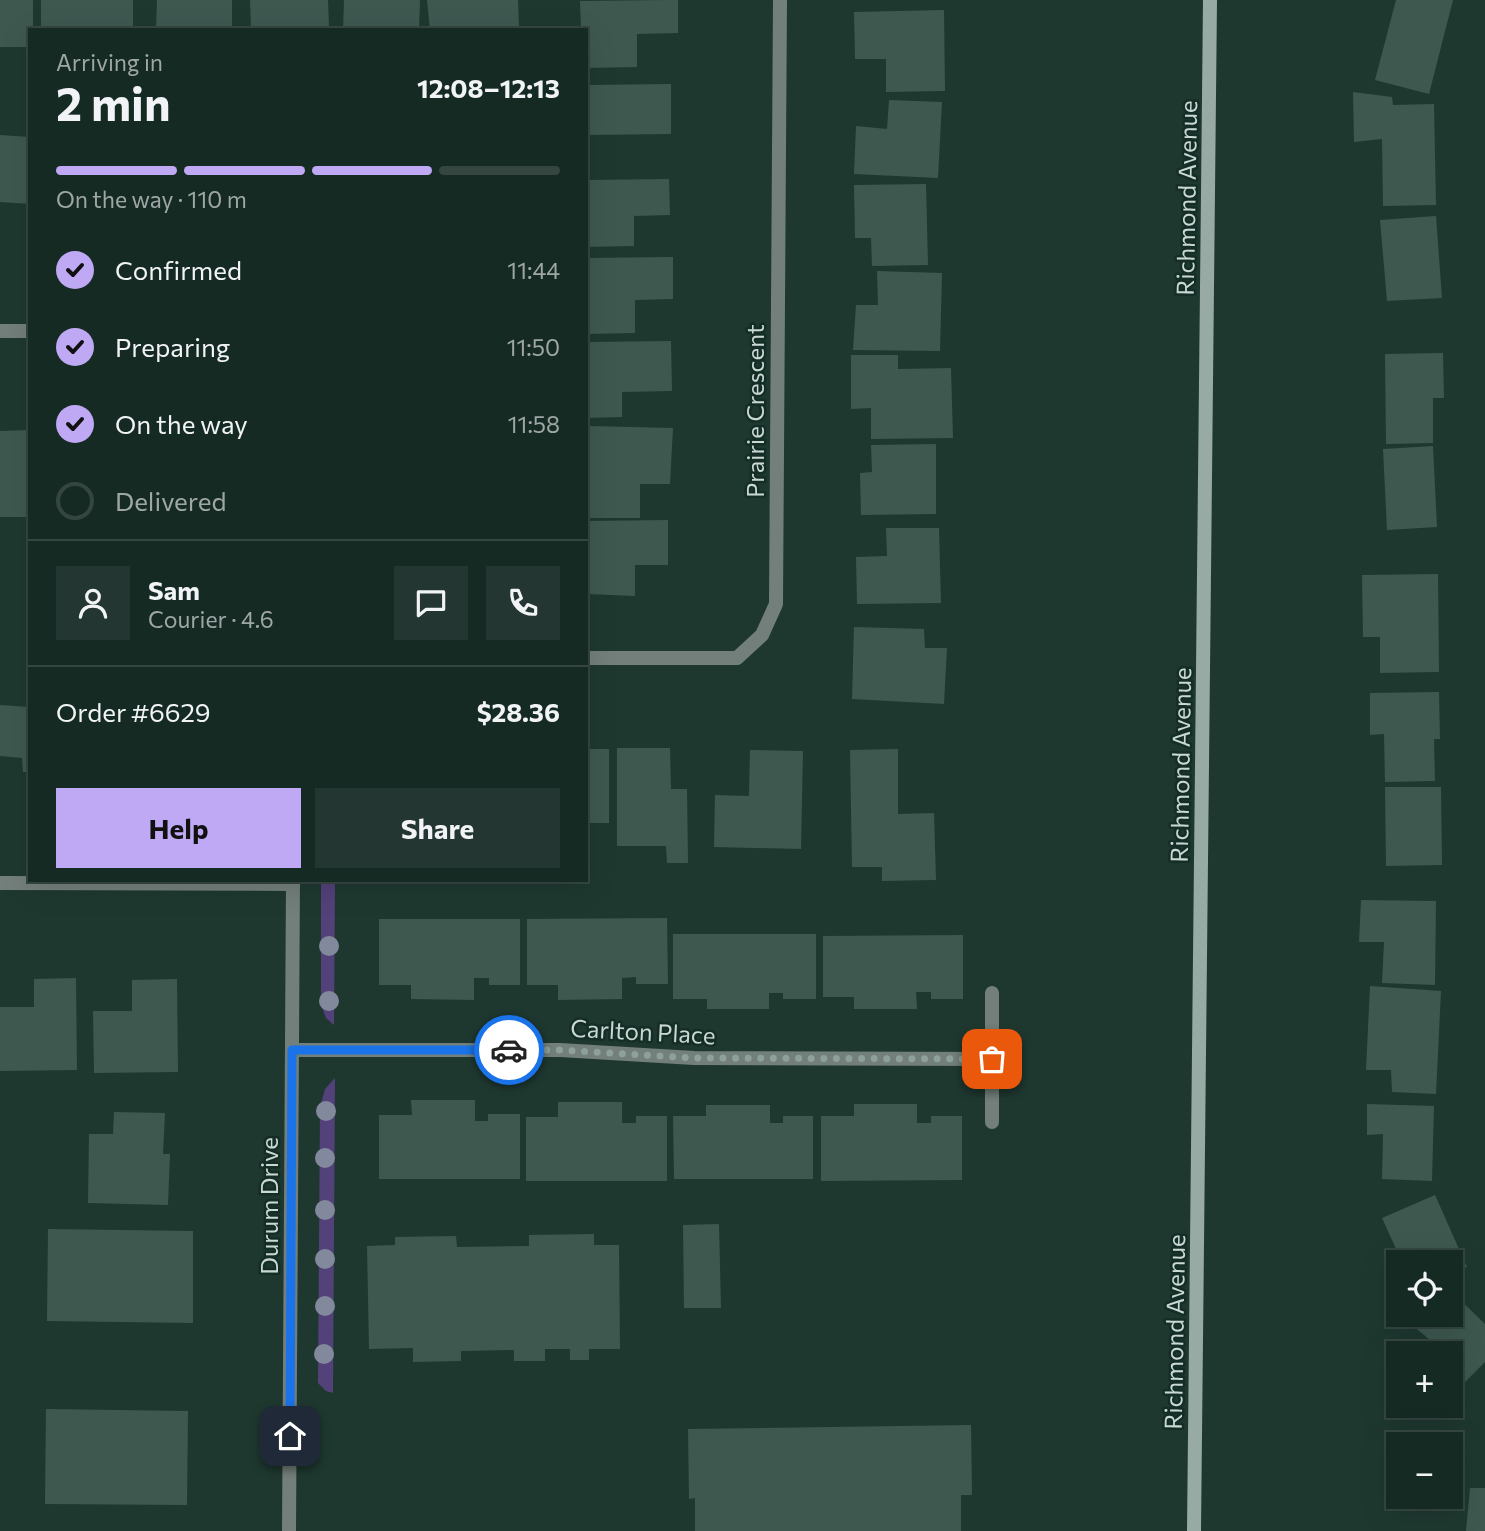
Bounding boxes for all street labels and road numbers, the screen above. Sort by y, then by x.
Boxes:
street label: Richmond Avenue [1170,100,1202,296]
street label: Prairie Crescent [740,324,769,498]
street label: Richmond Avenue [1164,667,1196,863]
street label: Carlton Place [570,1013,716,1049]
street label: Durum Drive [254,1137,283,1275]
street label: Richmond Avenue [1158,1234,1190,1430]

